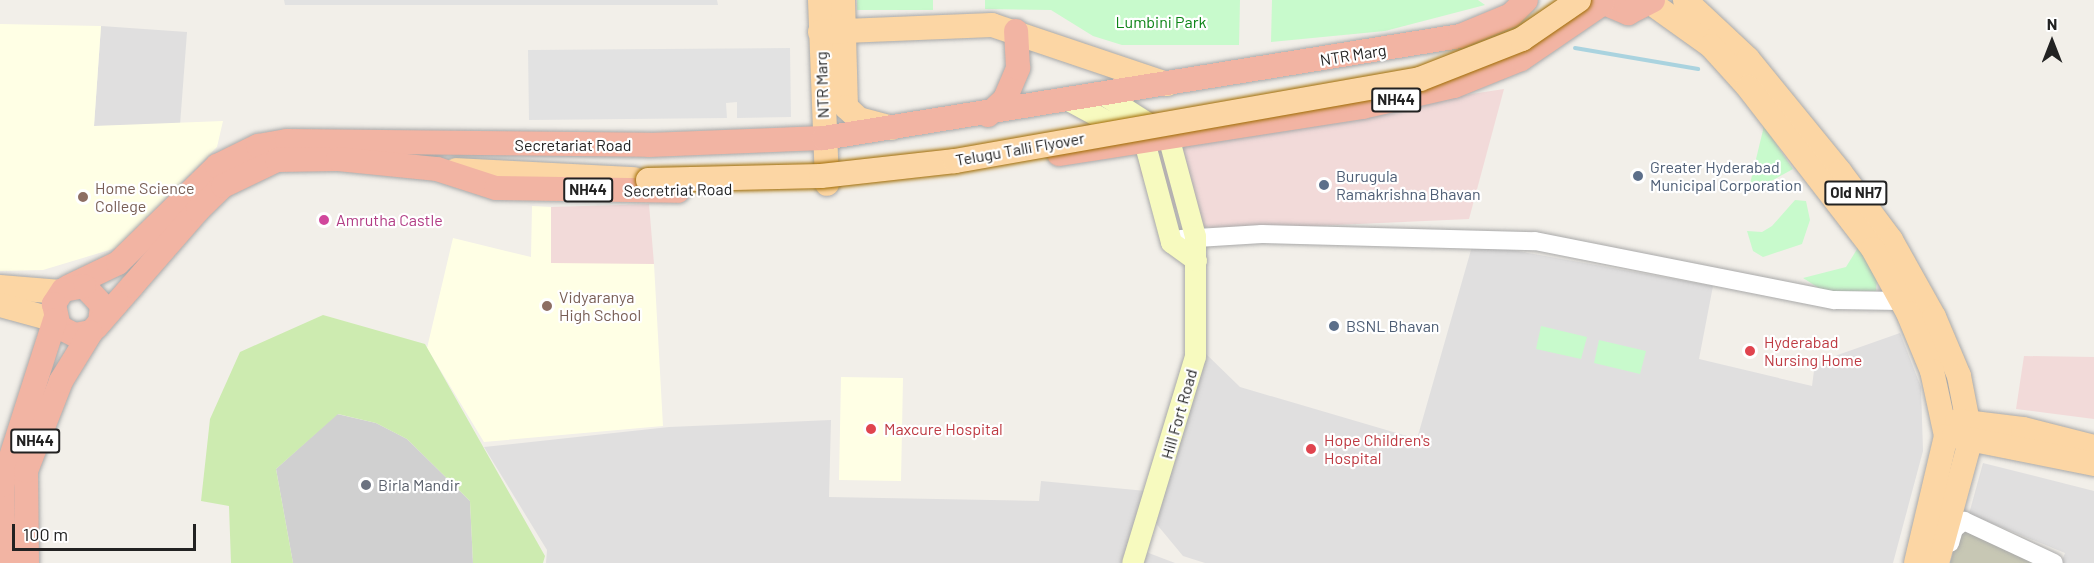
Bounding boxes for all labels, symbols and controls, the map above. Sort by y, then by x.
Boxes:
park label: Lumbini Park [1115,12,1207,32]
north arrow [2022,12,2082,72]
text: N [2047,14,2057,33]
street label: NTR Marg [1319,40,1387,70]
street label: NTR Marg [811,51,833,119]
road number: NH44 [1370,88,1422,112]
street label: Telugu Talli Flyover [954,128,1086,170]
street label: Secretariat Road [515,135,631,155]
place label: Greater Hyderabad Municipal Corporation [1650,157,1802,195]
place label: Burugula Ramakrishna Bhavan [1336,166,1481,204]
marker: Greater Hyderabad Municipal Corporation [1631,169,1645,183]
place label: Home Science College [95,178,195,216]
road number: NH44 [562,178,614,202]
marker: Burugula Ramakrishna Bhavan [1317,178,1331,192]
street label: Secretriat Road [624,179,732,201]
road number: Old NH7 [1823,181,1889,205]
marker: Home Science College [76,190,90,204]
place label: Amrutha Castle [336,210,443,230]
marker: Amrutha Castle [317,213,331,227]
place label: Vidyaranya High School [559,287,641,325]
marker: Vidyaranya High School [540,299,554,313]
place label: BSNL Bhavan [1346,316,1439,336]
marker: BSNL Bhavan [1327,319,1341,333]
place label: Hyderabad Nursing Home [1764,332,1862,370]
marker: Hyderabad Nursing Home [1741,342,1759,360]
street label: Hill Fort Road [1157,367,1201,461]
place label: Maxcure Hospital [884,419,1003,439]
marker: Maxcure Hospital [862,420,880,438]
road number: NH44 [9,429,60,453]
place label: Hope Children's Hospital [1324,430,1430,468]
marker: Hope Children's Hospital [1302,440,1320,458]
place label: Birla Mandir [378,475,460,495]
marker: Birla Mandir [359,478,373,492]
scale bar [15,512,200,550]
text: 100 m [23,523,68,545]

